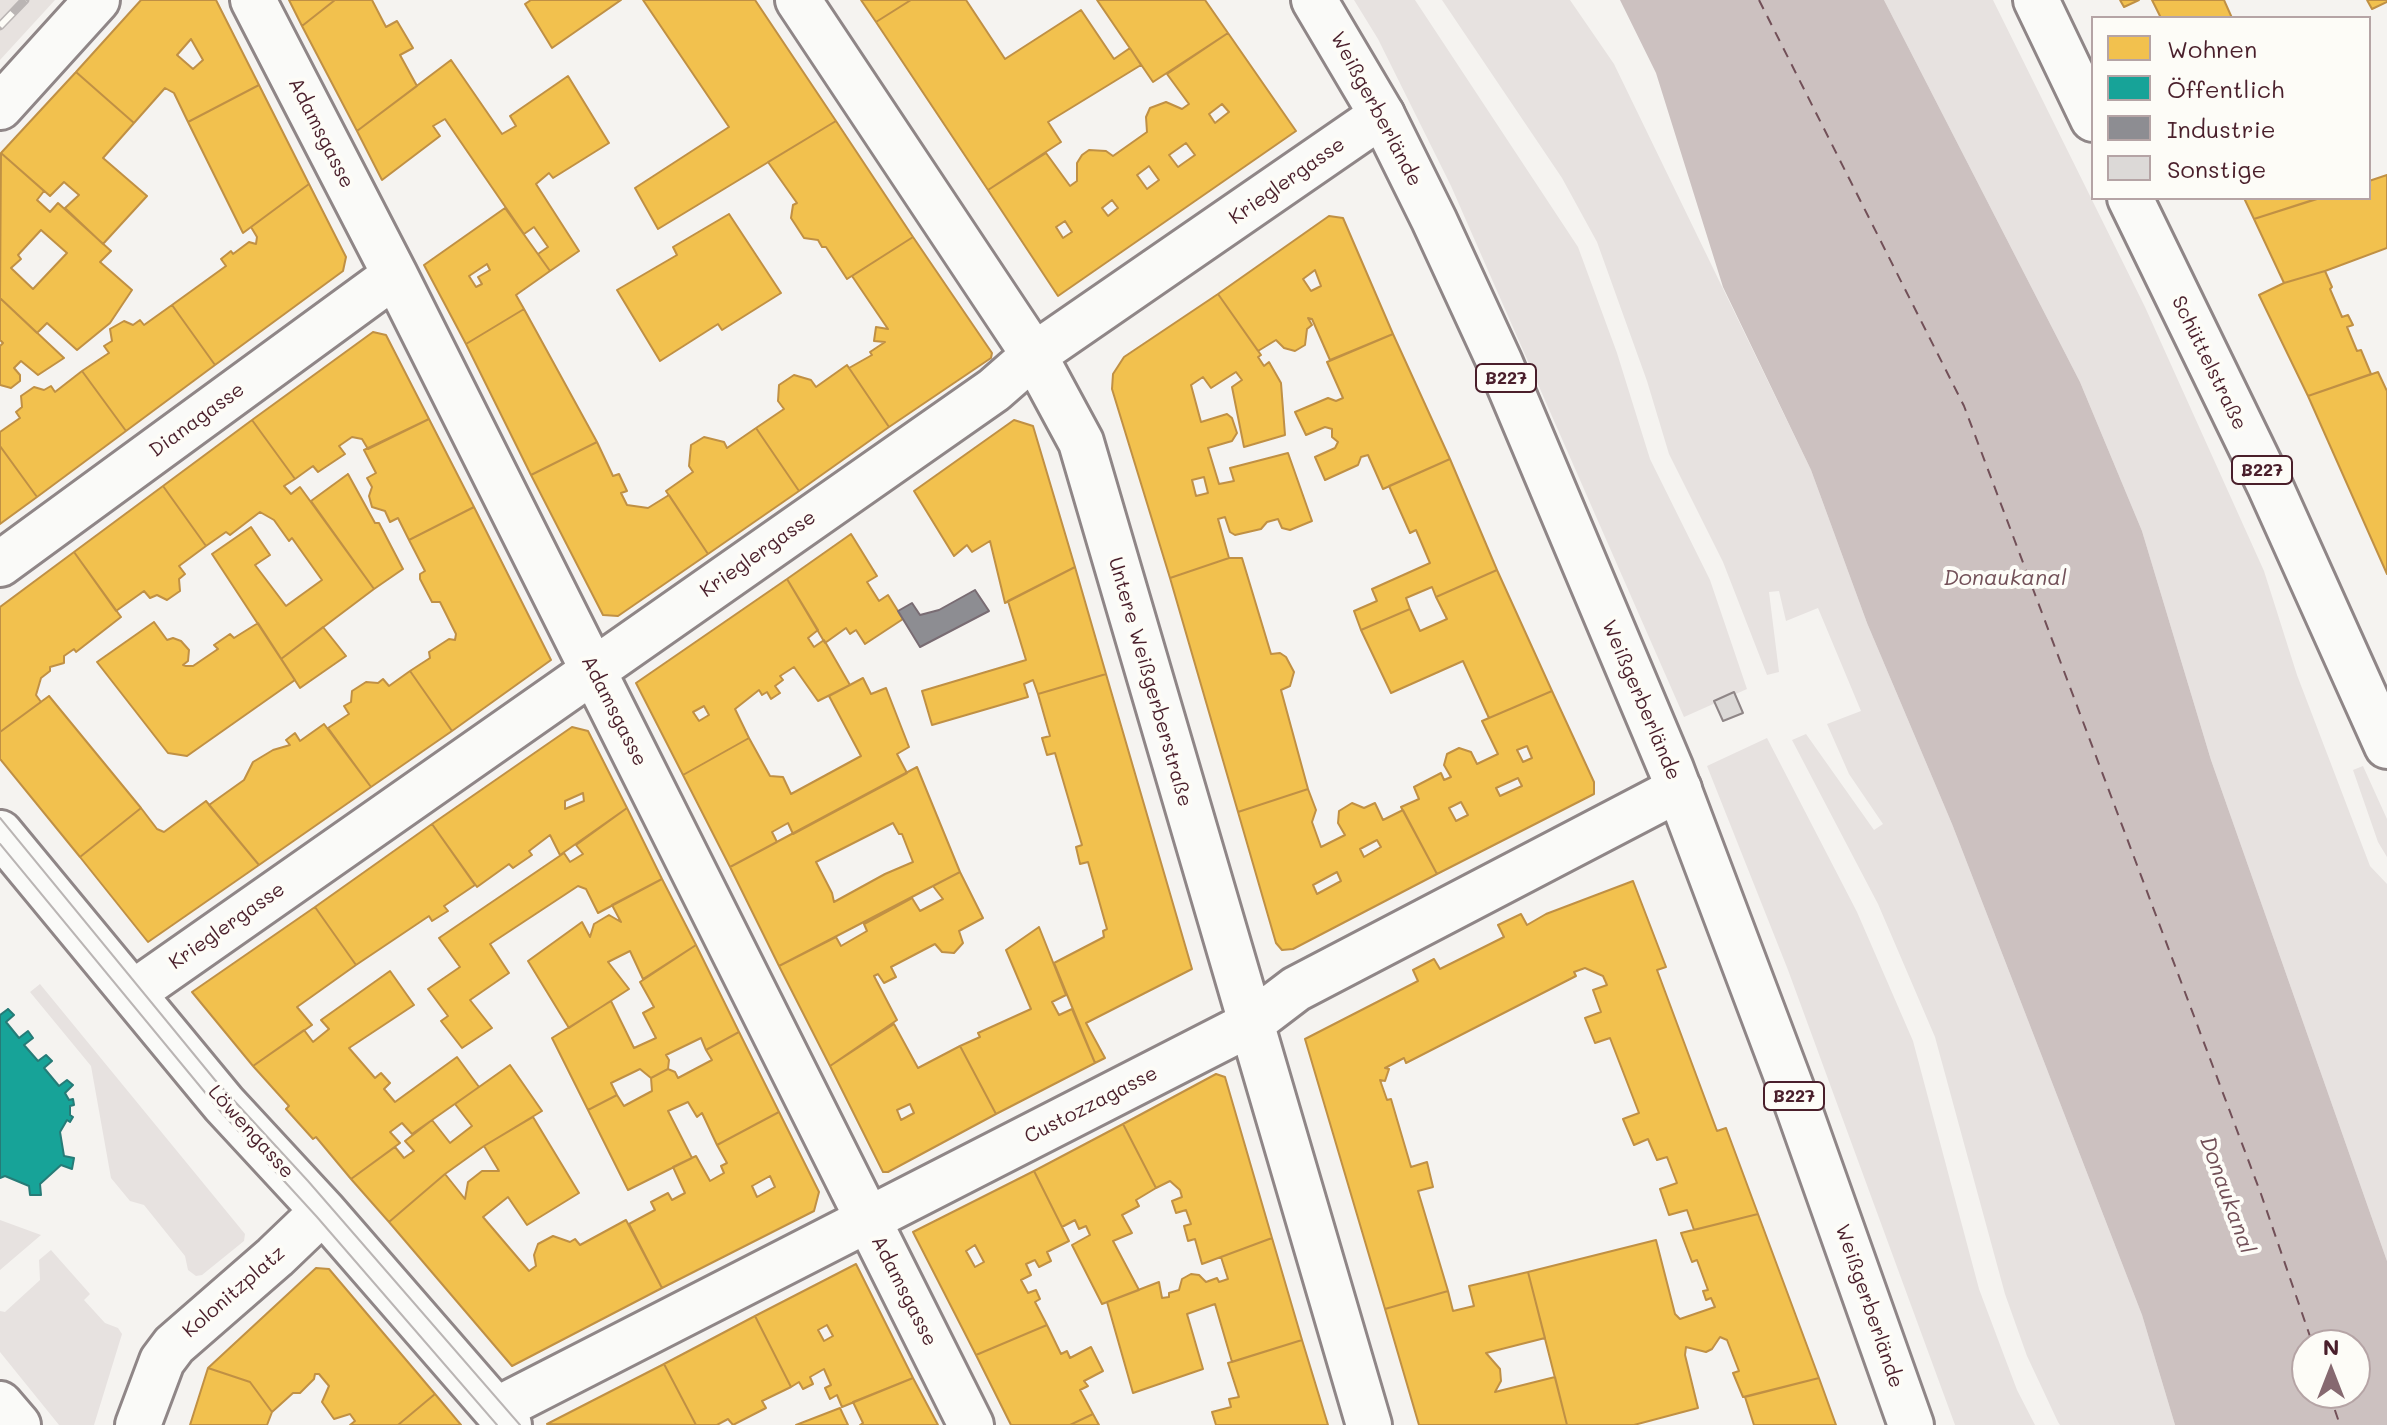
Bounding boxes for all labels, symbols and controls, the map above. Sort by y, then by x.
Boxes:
legend [2091,16,2371,200]
street label: Weißgerberlände [1325,28,1427,190]
text: Wohnen [2167,33,2257,64]
text: Öffentlich [2167,73,2284,104]
street label: Adamsgasse [283,74,359,192]
text: Industrie [2167,113,2276,144]
street label: Krieglergasse [1225,132,1349,230]
text: Sonstige [2167,153,2266,184]
street label: Schüttelstraße [2166,292,2252,434]
road number: B227 [1476,364,1536,392]
street label: Dianagasse [145,377,249,463]
road number: B227 [2232,456,2292,484]
street label: Krieglergasse [696,505,820,603]
street label: Untere Weißgerberstraße [1103,554,1197,810]
water label: Donaukanal [1944,565,2066,591]
street label: Weißgerberlände [1596,616,1686,784]
street label: Adamsgasse [576,652,652,770]
street label: Krieglergasse [165,877,289,975]
street label: Custozzagasse [1020,1061,1162,1149]
street label: Löwengasse [203,1080,299,1184]
road number: B227 [1764,1082,1824,1110]
water label: Donaukanal [2194,1133,2260,1257]
street label: Weißgerberlände [1830,1221,1908,1391]
street label: Adamsgasse [866,1232,942,1350]
street label: Kolonitzplatz [178,1241,290,1343]
north arrow [2291,1329,2371,1409]
text: N [2323,1332,2339,1361]

